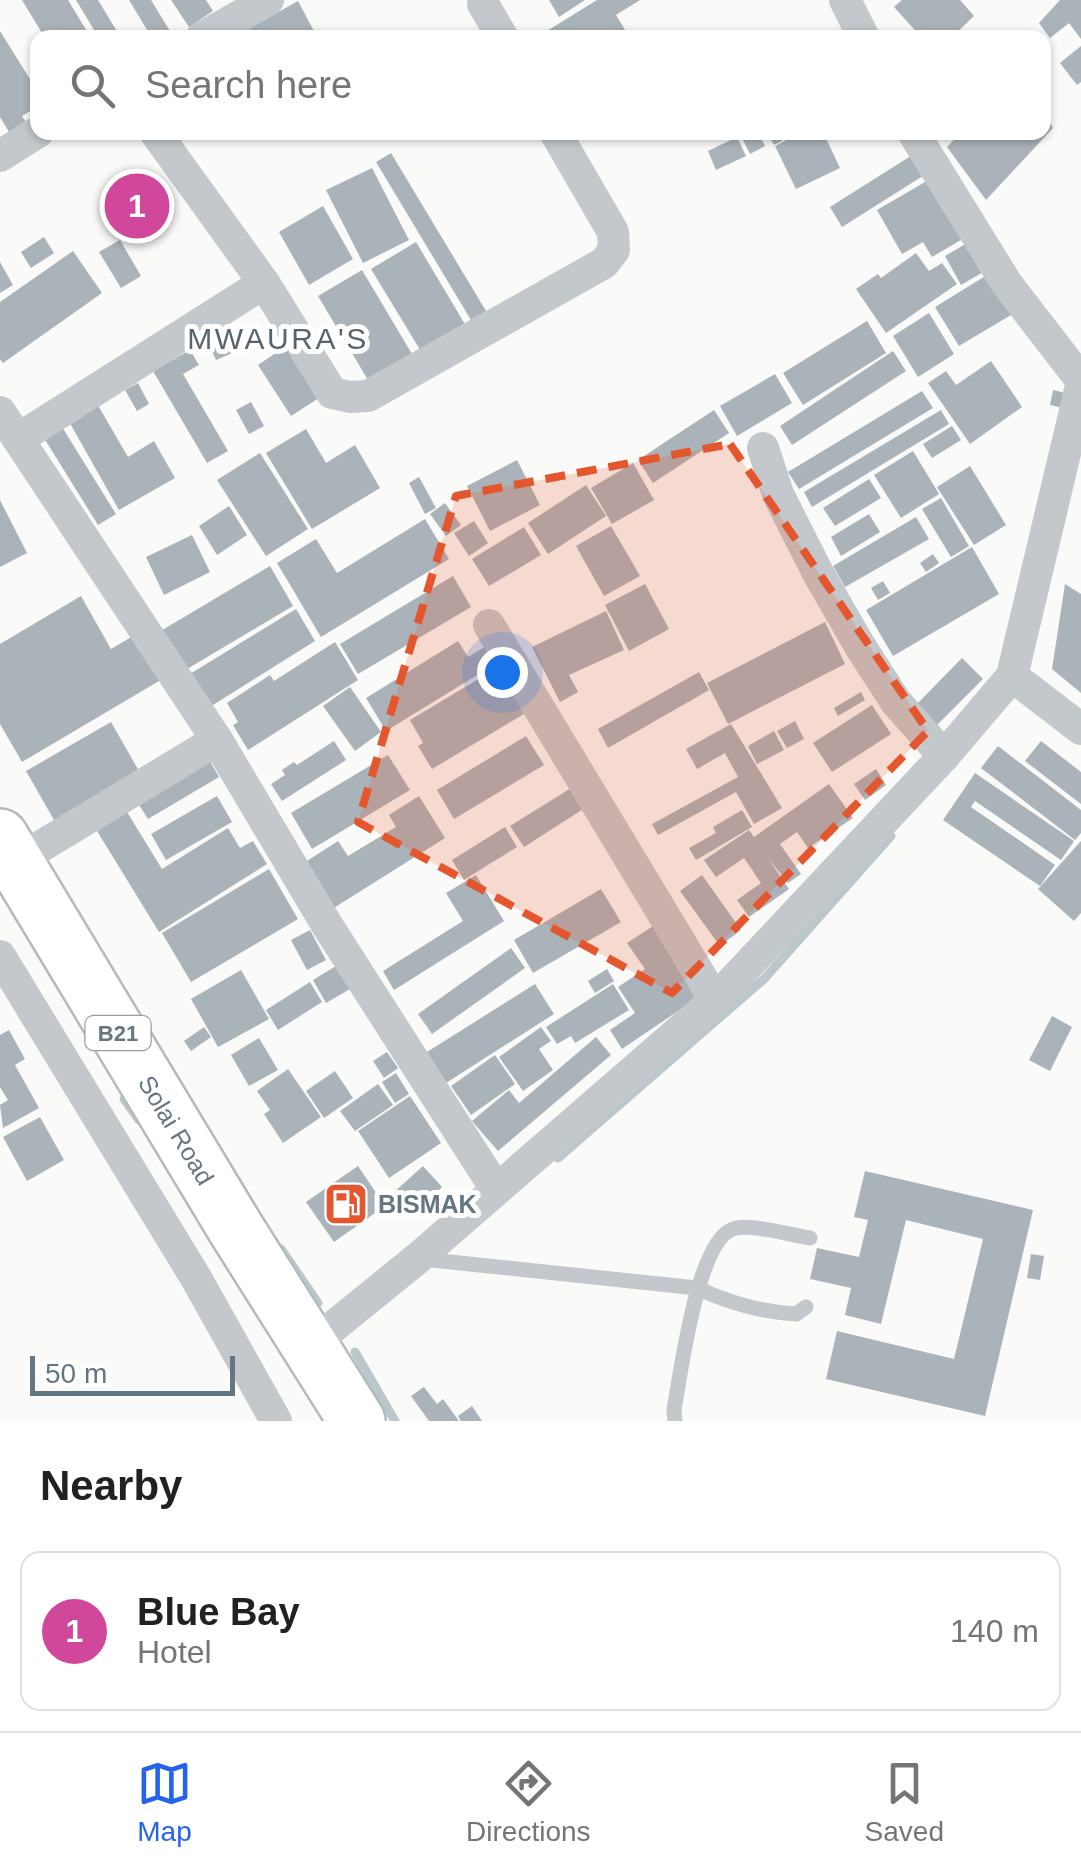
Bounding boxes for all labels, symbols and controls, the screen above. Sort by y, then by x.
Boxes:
search box [30,30,1051,140]
icon: search [65,58,120,113]
text: Search here [145,64,352,106]
pin: 1 [104,168,170,244]
district label: MWAURA'S [187,322,369,355]
your location [477,647,528,698]
road number: B21 [86,1016,150,1050]
street label: Solai Road [133,1070,220,1190]
fuel station icon: BISMAK [323,1181,369,1227]
place label: BISMAK [378,1190,477,1218]
scale bar [30,1351,235,1396]
text: 50 m [45,1358,107,1389]
text: Nearby [40,1462,182,1509]
text: Blue Bay [137,1591,300,1633]
text: 1 [66,1613,83,1649]
text: 140 m [950,1613,1039,1649]
text: Hotel [137,1634,212,1670]
tab: Map [137,1756,192,1848]
tab: Directions [466,1756,591,1848]
tab: Saved [865,1756,944,1848]

